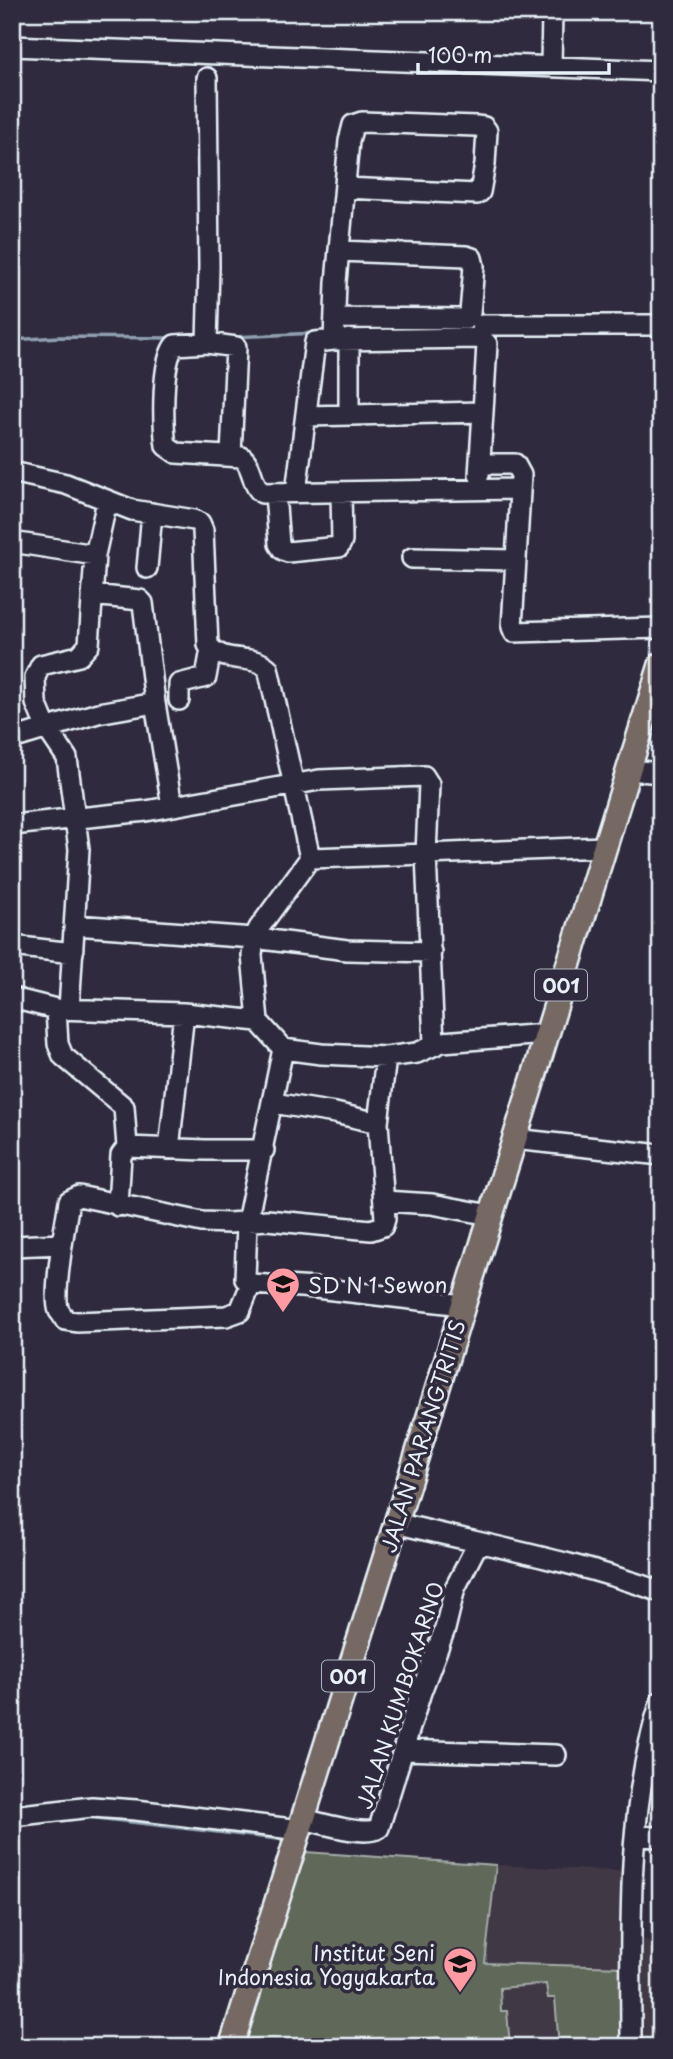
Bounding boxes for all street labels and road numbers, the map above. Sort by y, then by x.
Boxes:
road number: 001 [535,970,587,1001]
street label: JALAN PARANGTRITIS [371,1316,473,1556]
street label: JALAN KUMBOKARNO [347,1577,451,1813]
road number: 001 [322,1660,374,1692]

